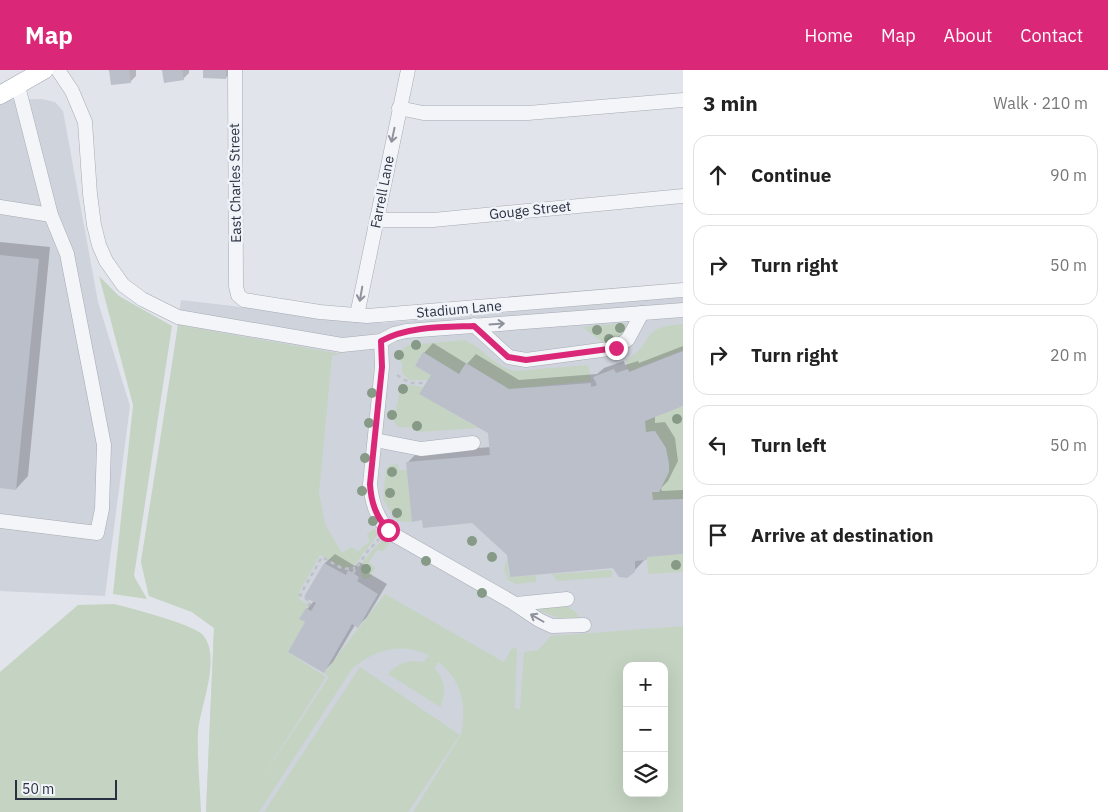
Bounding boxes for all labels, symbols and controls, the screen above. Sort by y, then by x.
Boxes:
text: Map [25,19,73,51]
text: Home [805,24,853,47]
text: Map [881,24,916,47]
text: About [944,24,992,47]
text: Contact [1020,24,1083,47]
text: 3 min [703,89,758,117]
text: Walk · 210 m [993,93,1088,113]
street label: East Charles Street [225,123,245,243]
one-way arrow [388,126,397,142]
street label: Farrell Lane [366,154,398,230]
icon: ahead [704,161,732,189]
text: Continue [751,163,831,187]
text: 90 m [1050,165,1087,185]
street label: Gouge Street [488,197,572,223]
icon: right [704,251,732,279]
text: Turn right [751,253,838,277]
text: 50 m [1050,255,1087,275]
one-way arrow [356,286,366,302]
street label: Stadium Lane [416,296,503,322]
one-way arrow [489,319,505,328]
route end [605,337,628,360]
icon: right [704,341,732,369]
text: Turn right [751,343,838,367]
text: 20 m [1050,345,1087,365]
icon: left [704,431,732,459]
text: Turn left [751,433,827,457]
text: 50 m [1050,435,1087,455]
route start [377,519,400,542]
icon: arrive [704,521,732,549]
text: Arrive at destination [751,523,934,547]
one-way arrow [530,613,544,623]
map controls [623,662,668,797]
button: + [623,662,668,707]
button: − [623,707,668,752]
button: layers [623,752,668,797]
scale bar [15,777,118,800]
text: 50 m [22,780,54,798]

